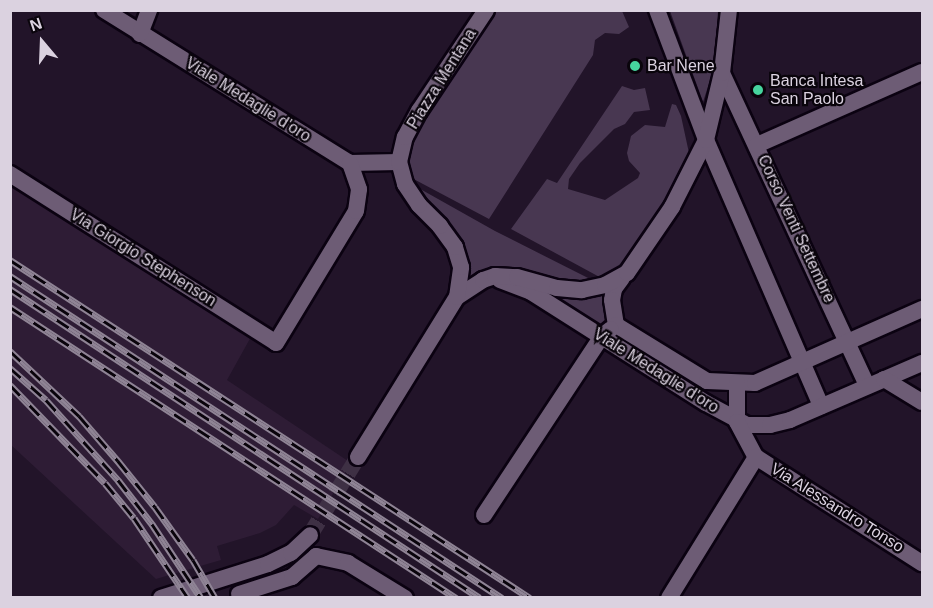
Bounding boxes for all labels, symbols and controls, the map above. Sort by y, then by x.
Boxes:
north arrow [12,12,72,72]
text: N [28,15,44,34]
street label: Piazza Mentana [403,25,481,133]
street label: Viale Medaglie d'oro [182,54,314,146]
place label: Bar Nene [647,56,715,76]
marker: Bar Nene [628,59,642,73]
place label: Banca Intesa San Paolo [770,71,863,109]
marker: Banca Intesa San Paolo [751,83,765,97]
street label: Corso Venti Settembre [753,152,839,306]
street label: Via Giorgio Stephenson [66,205,220,311]
street label: Viale Medaglie d'oro [590,325,722,417]
street label: Via Alessandro Tonso [766,459,908,557]

